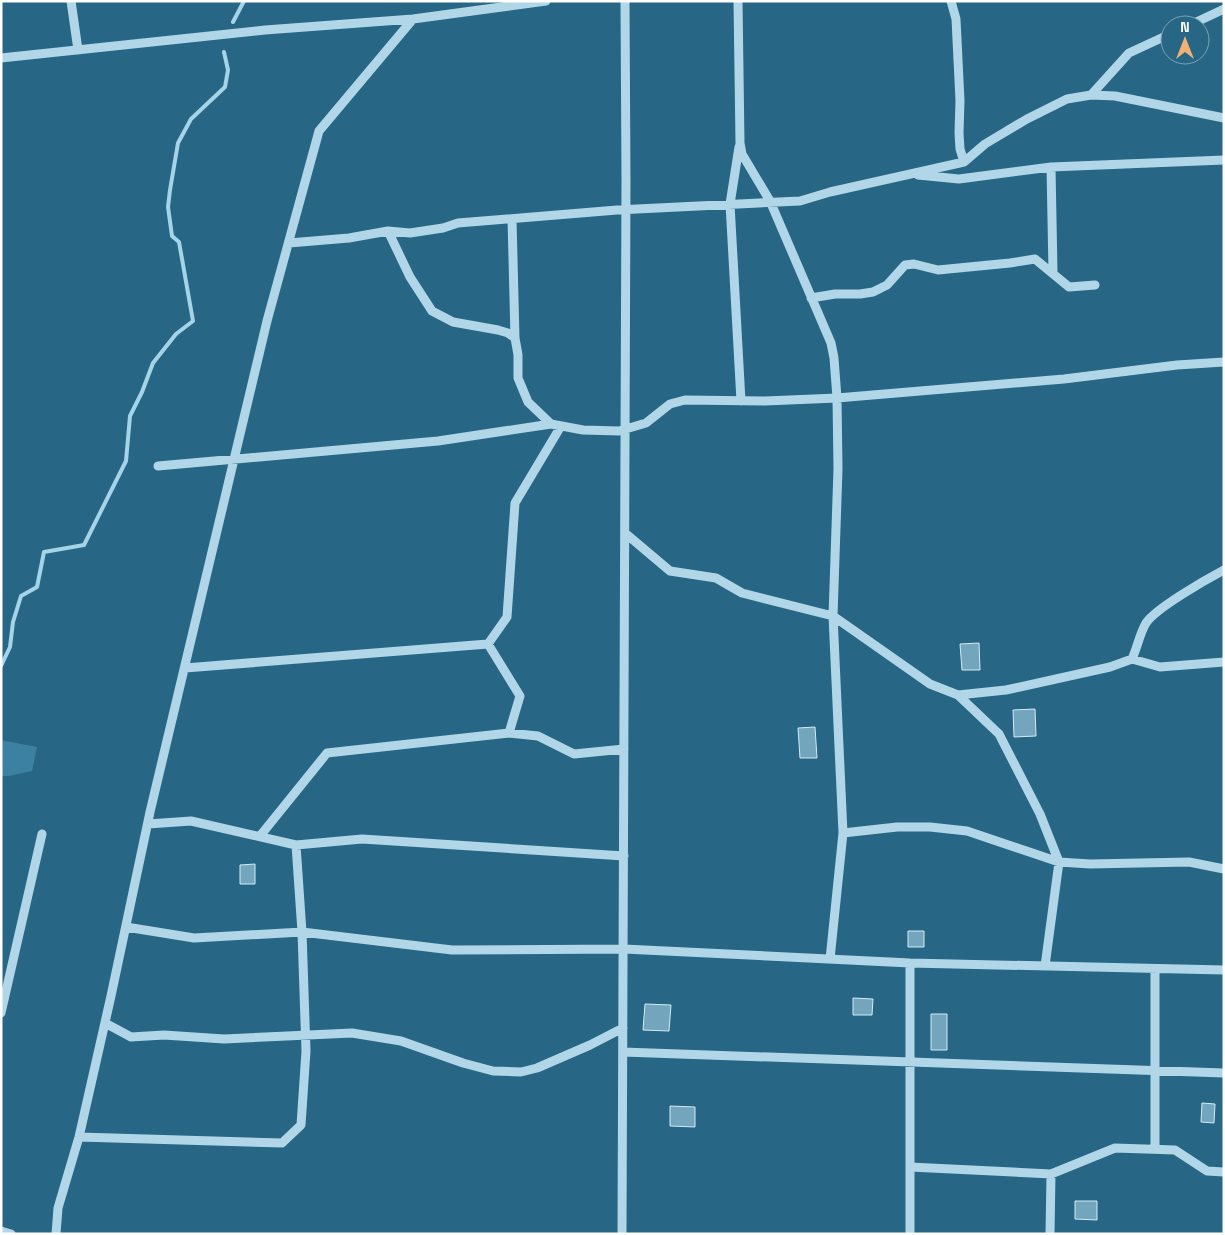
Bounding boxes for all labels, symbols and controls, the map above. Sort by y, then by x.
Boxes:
north arrow [1160,15,1210,65]
text: N [1180,18,1190,36]

